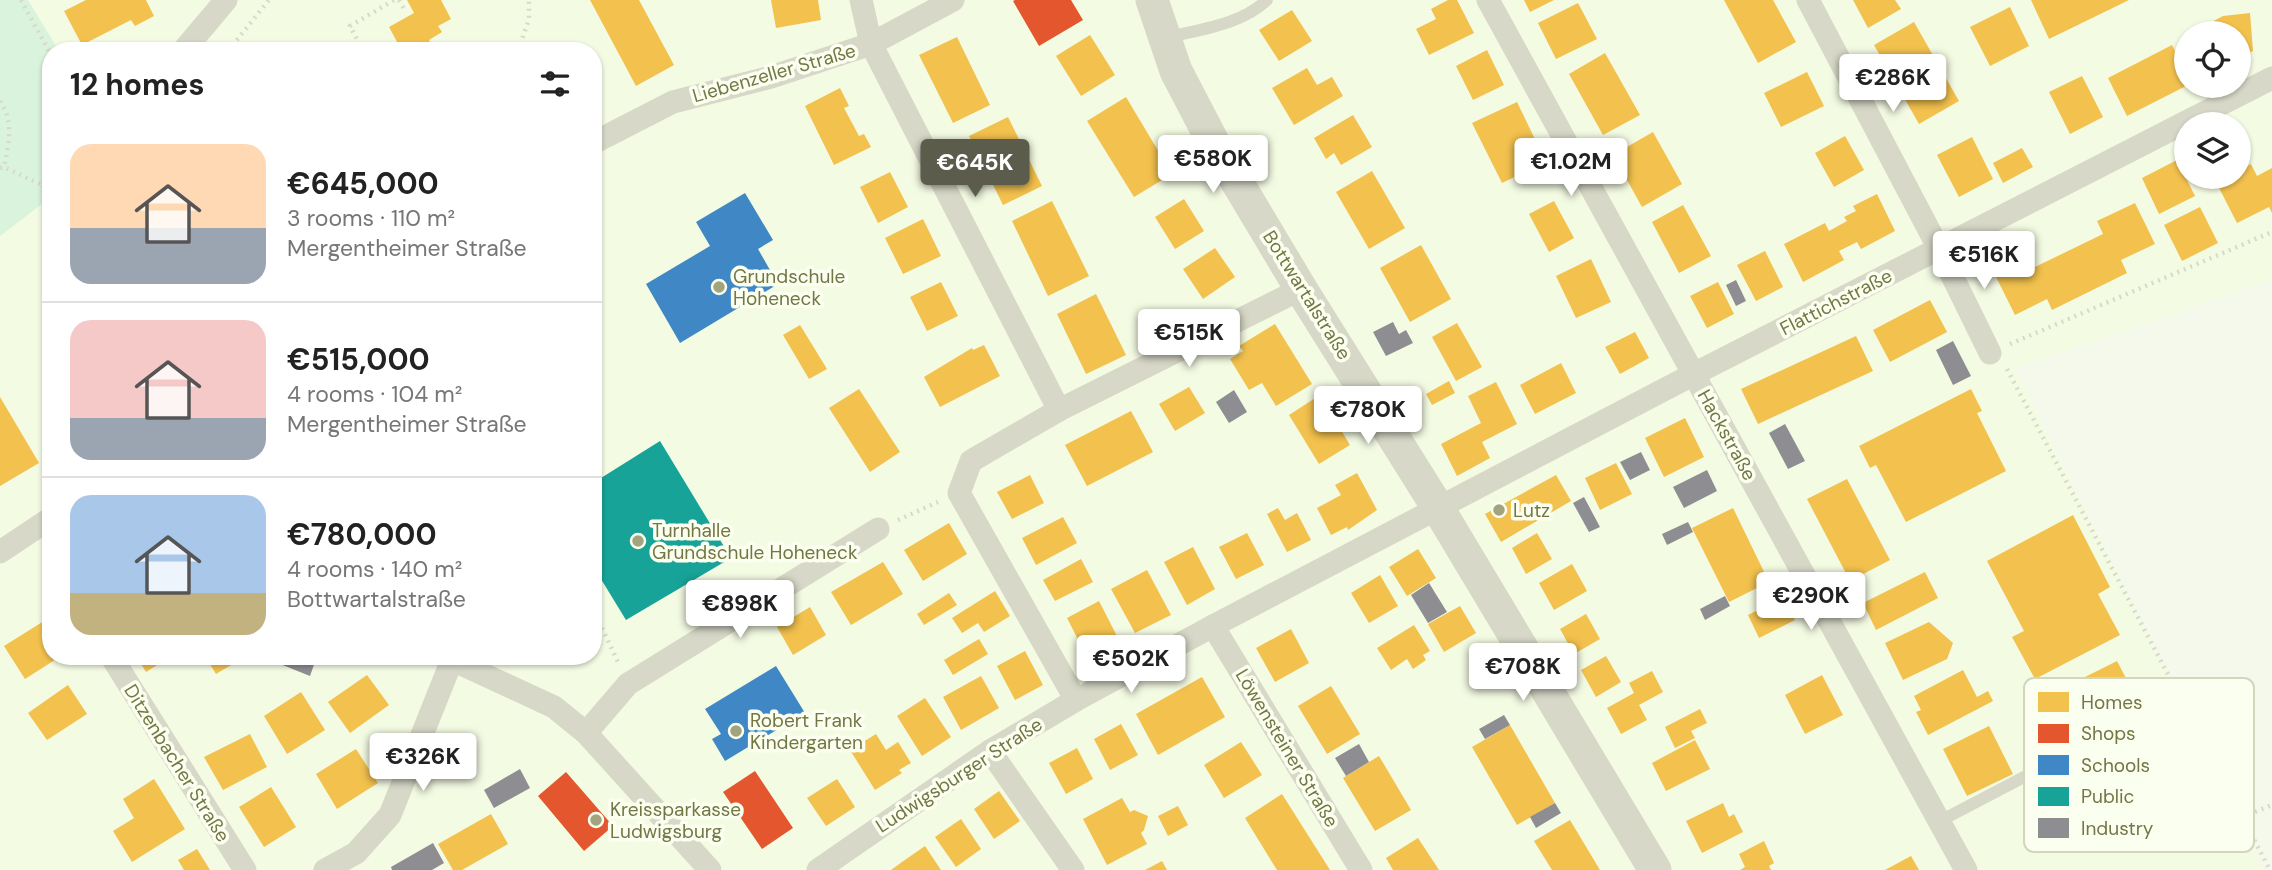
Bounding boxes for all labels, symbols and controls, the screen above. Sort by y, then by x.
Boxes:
map controls [2174,21,2251,189]
button: locate [2174,21,2251,98]
street label: Liebenzeller Straße [689,38,859,108]
pin: €286K [1844,54,1942,114]
text: €286K [1855,62,1931,92]
text: 12 homes [70,65,204,104]
icon: filters [536,65,574,103]
button: layers [2174,112,2251,189]
pin: €580K [1164,136,1262,195]
pin: €1.02M [1514,138,1628,198]
pin: €645K [926,140,1024,199]
text: €580K [1174,143,1252,173]
text: €1.02M [1530,146,1612,176]
text: €645K [936,147,1014,177]
text: €645,000 [287,164,439,203]
icon: home [126,172,210,256]
text: 3 rooms · 110 m² [287,203,455,233]
street label: Bottwartalstraße [1257,226,1357,364]
pin: €516K [1935,232,2033,291]
text: Mergentheimer Straße [287,233,527,263]
text: €516K [1949,239,2019,269]
street label: Flattichstraße [1776,263,1896,341]
place label: Grundschule Hoheneck [733,264,845,311]
marker: Grundschule Hoheneck [711,279,727,295]
pin: €515K [1140,310,1238,369]
text: €515K [1154,317,1224,347]
text: €515,000 [287,340,430,379]
icon: home [126,348,210,432]
text: 4 rooms · 104 m² [287,379,462,409]
street label: Hackstraße [1692,385,1762,485]
pin: €780K [1319,386,1417,446]
text: €780K [1330,394,1406,424]
text: Mergentheimer Straße [287,409,527,439]
place label: Lutz [1513,498,1550,523]
marker: Lutz [1491,502,1507,518]
text: €780,000 [287,515,437,554]
place label: Turnhalle Grundschule Hoheneck [652,518,858,565]
icon: home [126,523,210,607]
marker: Turnhalle Grundschule Hoheneck [630,533,646,549]
text: 4 rooms · 140 m² [287,554,462,584]
pin: €290K [1762,572,1860,632]
pin: €898K [691,580,789,640]
text: €290K [1772,580,1850,610]
text: Bottwartalstraße [287,584,466,614]
text: €898K [702,588,778,618]
pin: €502K [1082,636,1180,695]
text: €502K [1093,643,1169,673]
pin: €708K [1474,644,1572,703]
text: €708K [1485,651,1561,681]
street label: Löwensteiner Straße [1230,664,1344,832]
legend [2024,678,2254,852]
street label: Ditzenbacher Straße [118,679,236,847]
text: Homes [2081,690,2142,715]
place label: Robert Frank Kindergarten [750,708,863,755]
street label: Ludwigsburger Straße [871,712,1047,838]
text: Shops [2081,721,2136,746]
marker: Robert Frank Kindergarten [728,723,744,739]
pin: €326K [374,734,472,793]
text: €326K [386,741,460,771]
text: Schools [2081,753,2150,778]
text: Public [2081,784,2134,809]
place label: Kreissparkasse Ludwigsburg [610,797,741,844]
marker: Kreissparkasse Ludwigsburg [588,812,604,828]
text: Industry [2081,816,2154,841]

